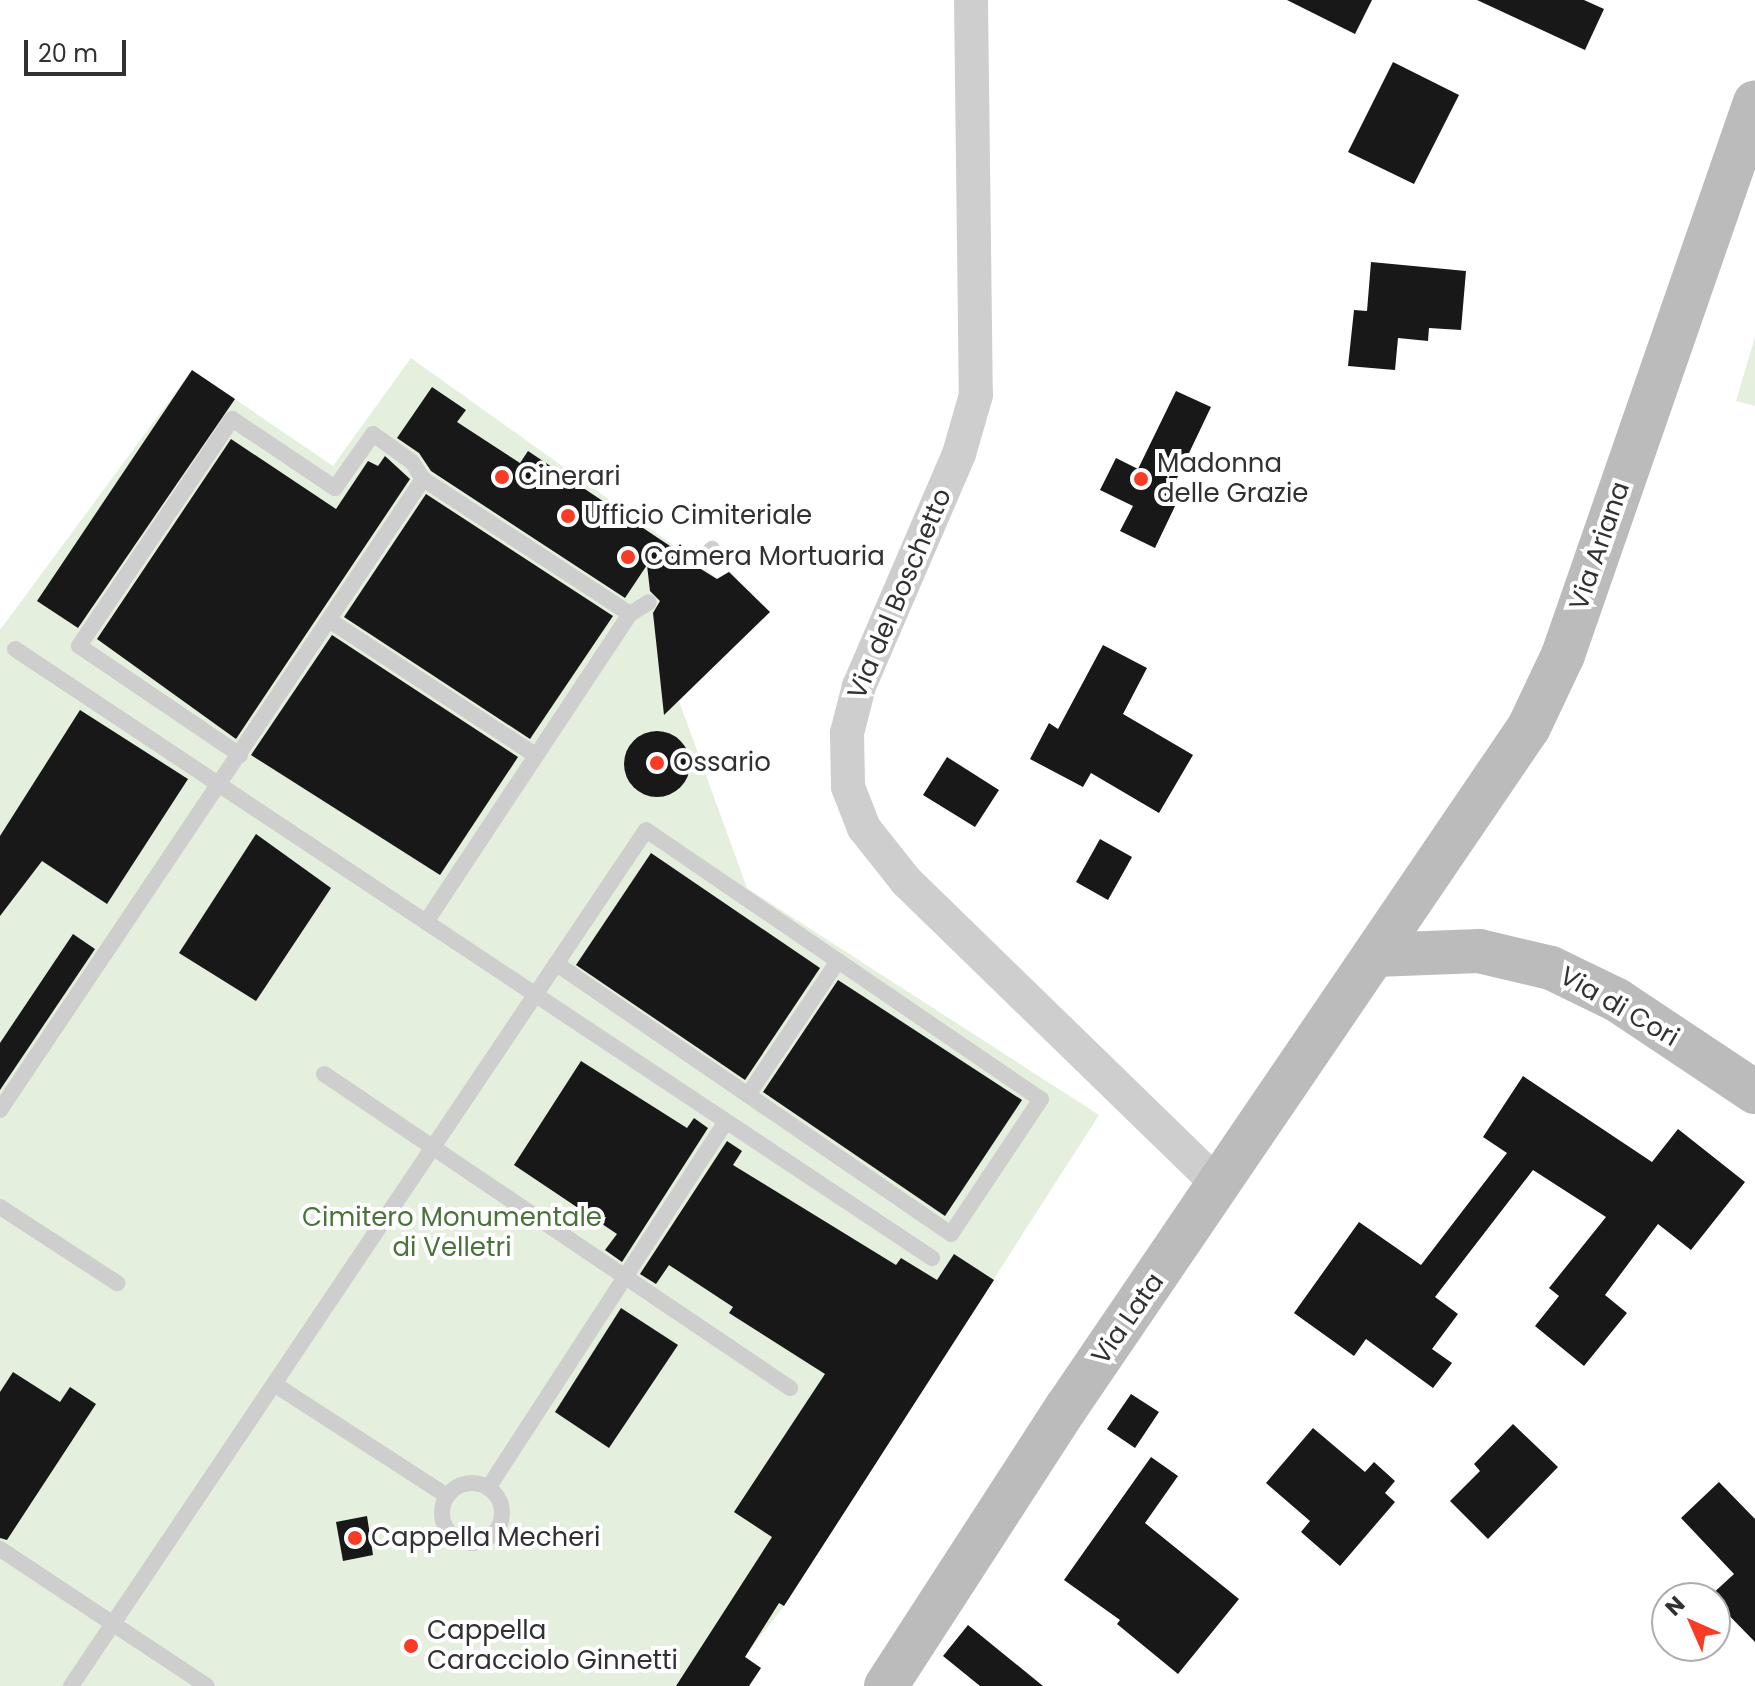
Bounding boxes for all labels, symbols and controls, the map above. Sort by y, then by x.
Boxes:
scale bar [28,24,130,74]
text: 20 m [38,37,98,70]
place label: Madonna delle Grazie [1157,448,1308,510]
place label: Cinerari [518,461,621,493]
marker: Cinerari [493,468,511,486]
marker: Madonna delle Grazie [1132,470,1150,488]
street label: Via Ariana [1563,478,1637,614]
street label: Via del Boschetto [842,484,958,704]
place label: Ufficio Cimiteriale [584,500,812,532]
marker: Ufficio Cimiteriale [559,507,577,525]
place label: Camera Mortuaria [644,541,885,573]
marker: Camera Mortuaria [619,548,637,566]
place label: Ossario [673,747,771,779]
marker: Ossario [648,754,666,772]
street label: Via di Cori [1554,960,1684,1054]
park label: Cimitero Monumentale di Velletri [302,1202,602,1264]
street label: Via Lata [1085,1267,1171,1371]
place label: Cappella Mecheri [371,1522,600,1554]
marker: Cappella Mecheri [346,1529,364,1547]
north arrow [1651,1582,1731,1662]
text: N [1658,1589,1692,1623]
place label: Cappella Caracciolo Ginnetti [427,1615,678,1676]
marker: Cappella Caracciolo Ginnetti [402,1637,420,1655]

